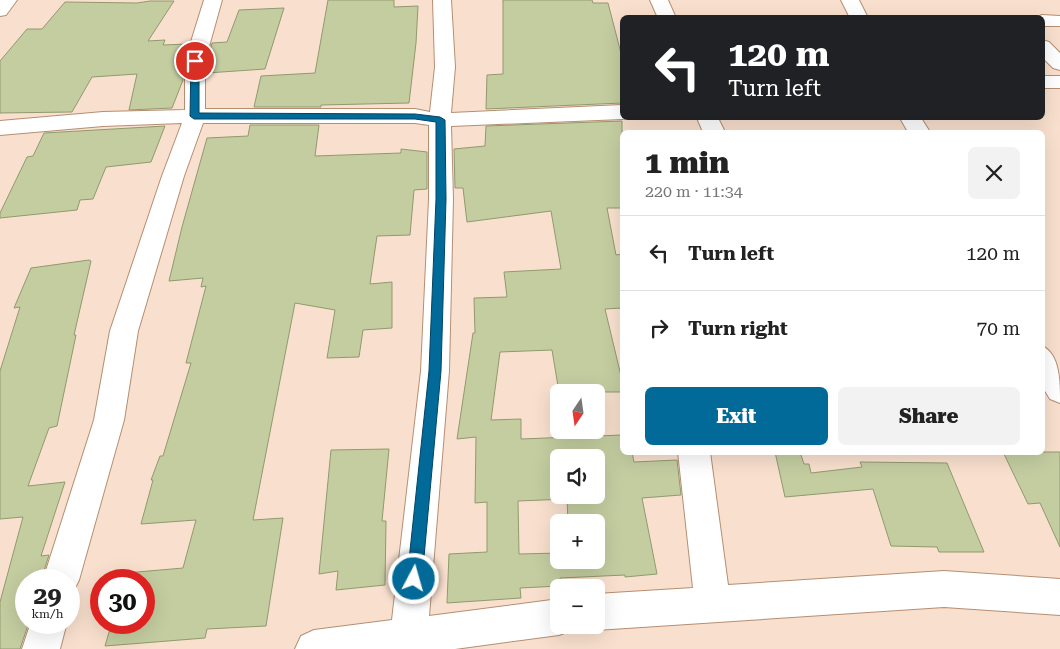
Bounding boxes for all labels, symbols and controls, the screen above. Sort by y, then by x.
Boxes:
text: 120 m [728,34,829,75]
icon: left [645,35,710,100]
pin [174,40,216,82]
icon: arrive [181,47,209,75]
text: Turn left [728,76,821,101]
text: 1 min [645,145,729,180]
button: close [968,147,1020,199]
text: 220 m · 11:34 [645,182,743,201]
icon: left [645,239,673,267]
text: Turn left [688,242,774,265]
text: 120 m [966,242,1020,265]
icon: right [645,314,673,342]
text: Turn right [688,317,788,340]
text: 70 m [977,317,1020,340]
north arrow [550,384,605,439]
map controls [550,384,605,634]
button: Exit [645,387,828,445]
button: Share [838,387,1020,445]
button: sound [550,449,605,504]
button: + [550,514,605,569]
position arrow [387,552,439,604]
speed limit sign: 30 [90,569,155,634]
button: − [550,579,605,634]
text: 29 [33,581,62,610]
text: km/h [31,607,64,621]

